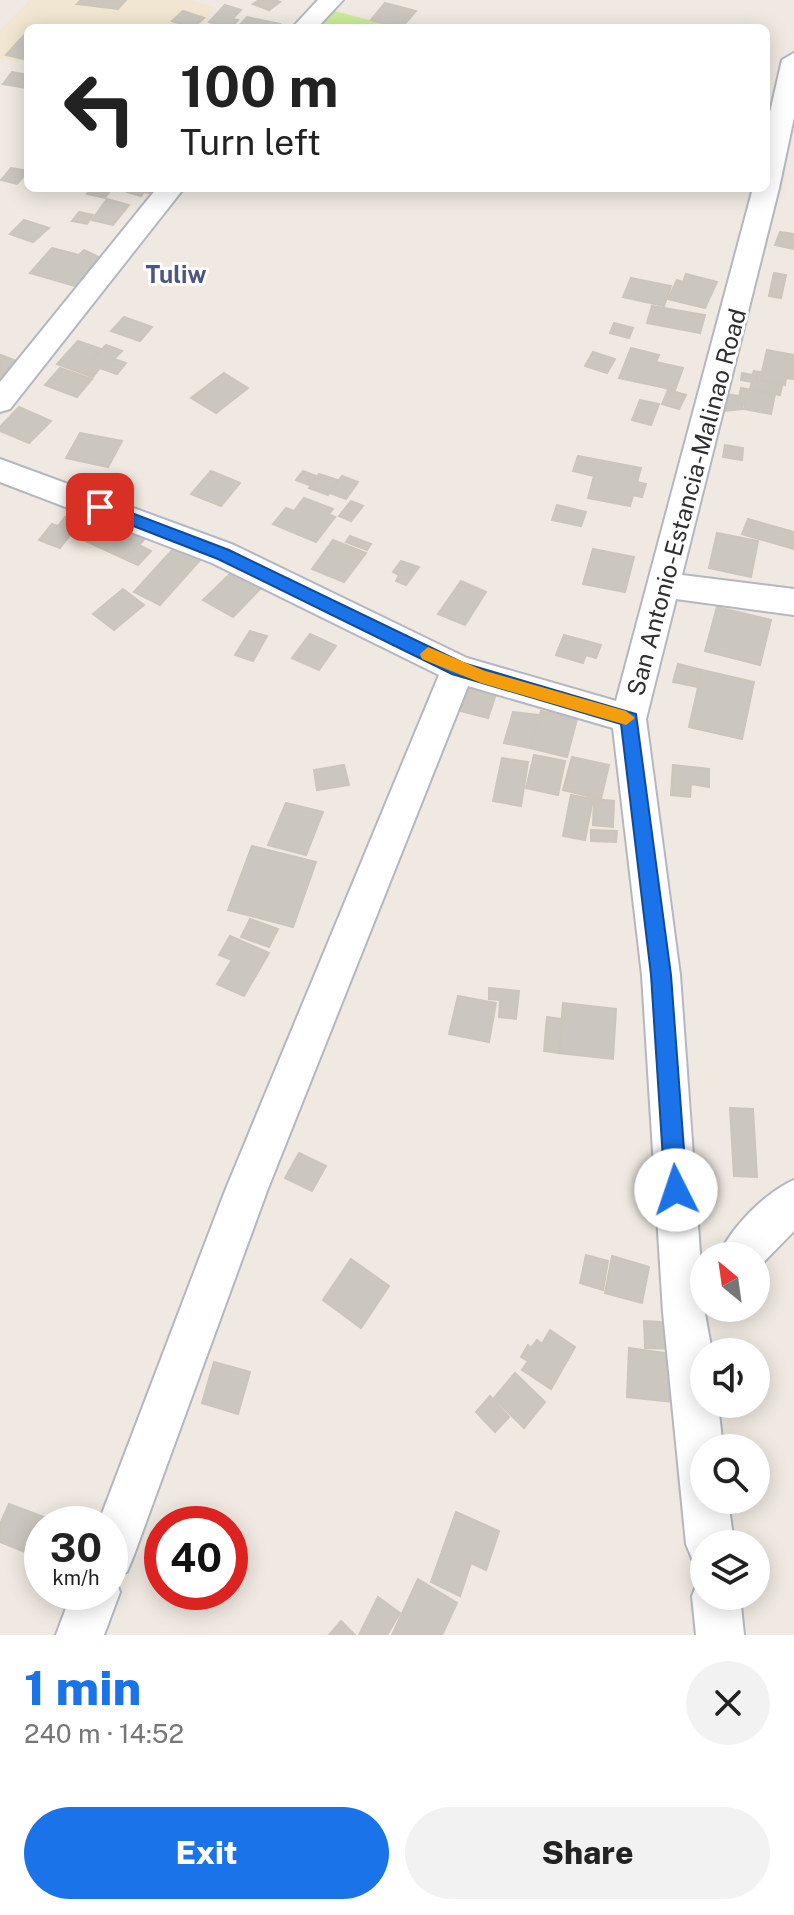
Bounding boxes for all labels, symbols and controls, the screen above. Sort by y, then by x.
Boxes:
text: 100 m [180,54,339,120]
icon: left [48,56,152,160]
text: Turn left [180,121,321,163]
district label: Tuliw [146,260,206,288]
street label: San Antonio-Estancia-Malinao Road [621,305,751,699]
pin [66,473,134,541]
icon: arrive [78,485,122,529]
position arrow [634,1148,718,1232]
north arrow [690,1242,770,1322]
map controls [690,1242,770,1610]
button: sound [690,1338,770,1418]
button: search [690,1434,770,1514]
speed limit sign: 40 [144,1506,248,1610]
text: 30 [50,1524,102,1571]
button: layers [690,1530,770,1610]
text: km/h [52,1566,100,1590]
text: 1 min [24,1659,141,1716]
button: close [686,1661,770,1745]
text: 240 m · 14:52 [24,1718,184,1749]
button: Exit [24,1807,389,1899]
button: Share [405,1807,770,1899]

